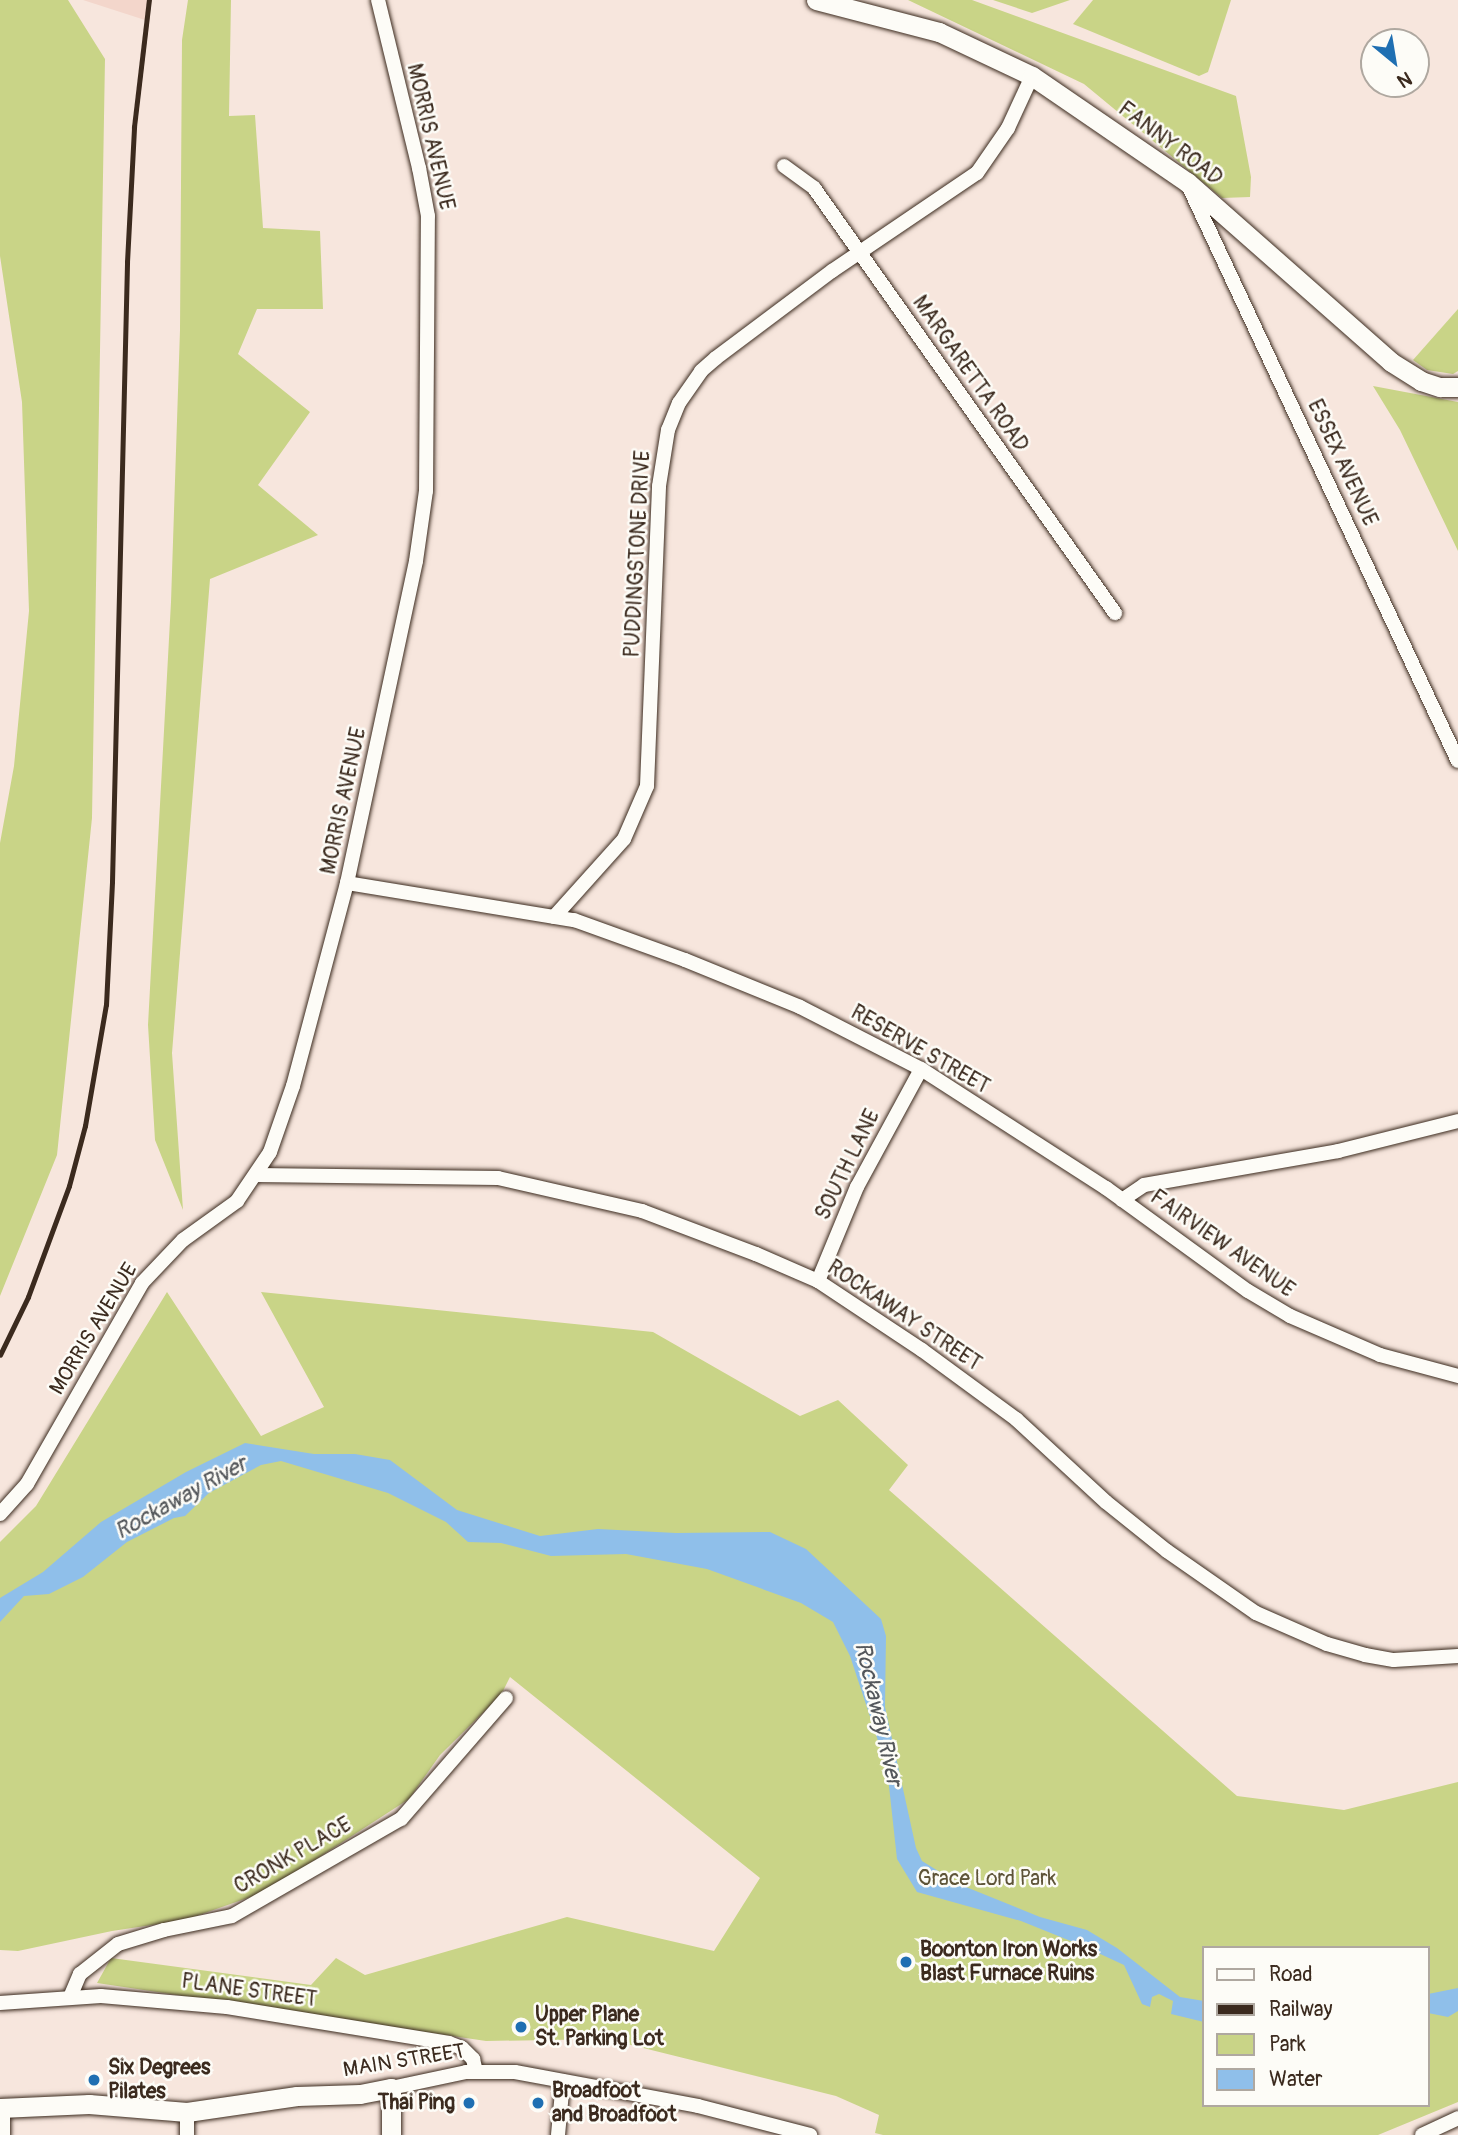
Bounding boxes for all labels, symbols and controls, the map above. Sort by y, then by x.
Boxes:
north arrow [1360,28,1430,98]
street label: MORRIS AVENUE [401,61,459,213]
text: N [1393,66,1416,93]
street label: FANNY ROAD [1113,97,1227,191]
street label: MARGARETTA ROAD [907,291,1033,457]
street label: ESSEX AVENUE [1302,396,1382,530]
street label: PUDDINGSTONE DRIVE [620,450,656,658]
street label: MORRIS AVENUE [316,725,372,877]
street label: RESERVE STREET [846,1000,994,1100]
street label: SOUTH LANE [810,1106,886,1224]
street label: FAIRVIEW AVENUE [1145,1185,1299,1303]
street label: ROCKAWAY STREET [822,1255,986,1377]
street label: MORRIS AVENUE [45,1259,143,1399]
water label: Rockaway River [110,1450,252,1546]
water label: Rockaway River [848,1639,908,1789]
street label: CRONK PLACE [230,1812,356,1900]
park label: Grace Lord Park [918,1866,1056,1892]
place label: Boonton Iron Works Blast Furnace Ruins [920,1937,1097,1987]
legend [1202,1946,1430,2107]
marker: Boonton Iron Works Blast Furnace Ruins [898,1954,914,1970]
text: Road [1269,1961,1313,1988]
street label: PLANE STREET [180,1969,318,2013]
text: Railway [1269,1996,1333,2023]
place label: Upper Plane St. Parking Lot [535,2002,664,2052]
marker: Upper Plane St. Parking Lot [513,2019,529,2035]
text: Park [1269,2031,1306,2058]
street label: MAIN STREET [341,2039,467,2083]
place label: Six Degrees Pilates [108,2055,210,2105]
text: Water [1269,2066,1322,2093]
marker: Six Degrees Pilates [86,2072,102,2088]
place label: Broadfoot and Broadfoot [552,2078,676,2128]
place label: Thai Ping [378,2090,455,2116]
marker: Thai Ping [461,2095,477,2111]
marker: Broadfoot and Broadfoot [530,2095,546,2111]

